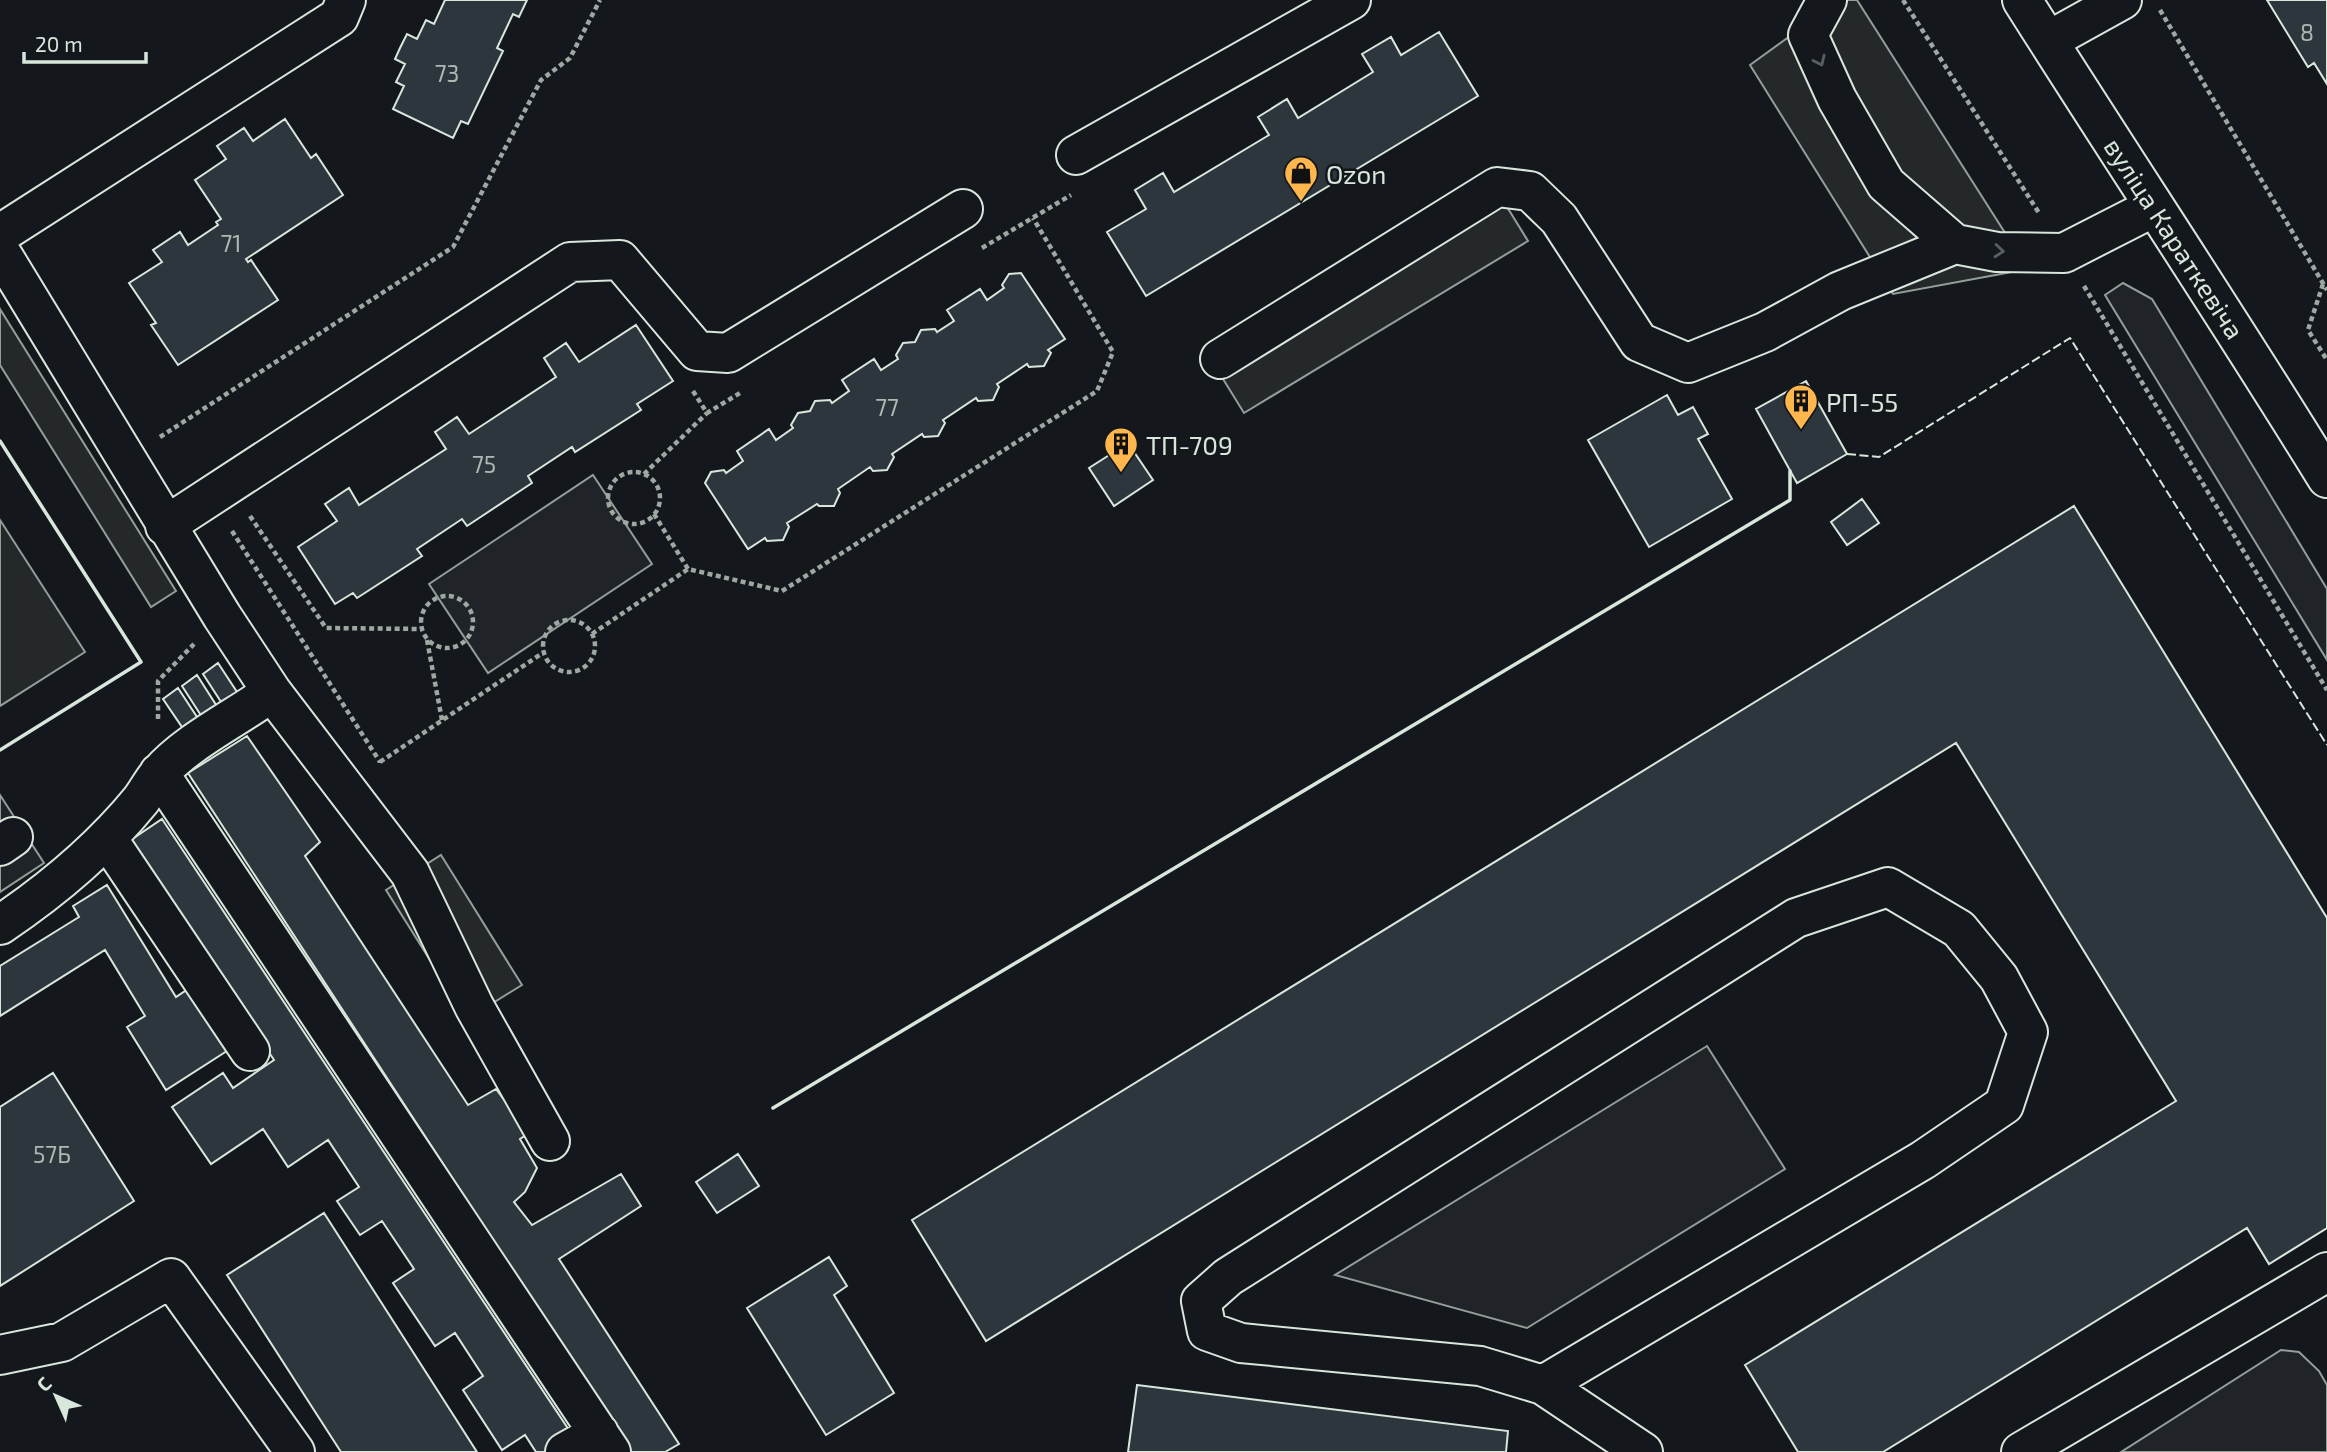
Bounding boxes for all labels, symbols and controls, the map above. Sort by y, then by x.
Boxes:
house number: 8 [2300,18,2314,46]
scale bar [24,21,147,65]
text: 20 m [35,31,83,56]
one-way arrow [1812,54,1826,66]
house number: 73 [435,59,459,87]
street label: вуліца Караткевіча [2098,132,2251,345]
shop icon: Ozon [1282,154,1320,203]
place label: Ozon [1326,158,1386,189]
house number: 71 [221,229,241,257]
one-way arrow [1994,243,2005,258]
building icon: РП-55 [1782,382,1820,431]
place label: РП-55 [1826,386,1898,417]
house number: 77 [875,393,899,421]
building icon: ТП-709 [1102,425,1140,474]
place label: ТП-709 [1146,429,1233,460]
house number: 75 [472,450,496,478]
house number: 57Б [33,1140,71,1168]
north arrow [21,1361,91,1431]
text: С [32,1372,56,1396]

